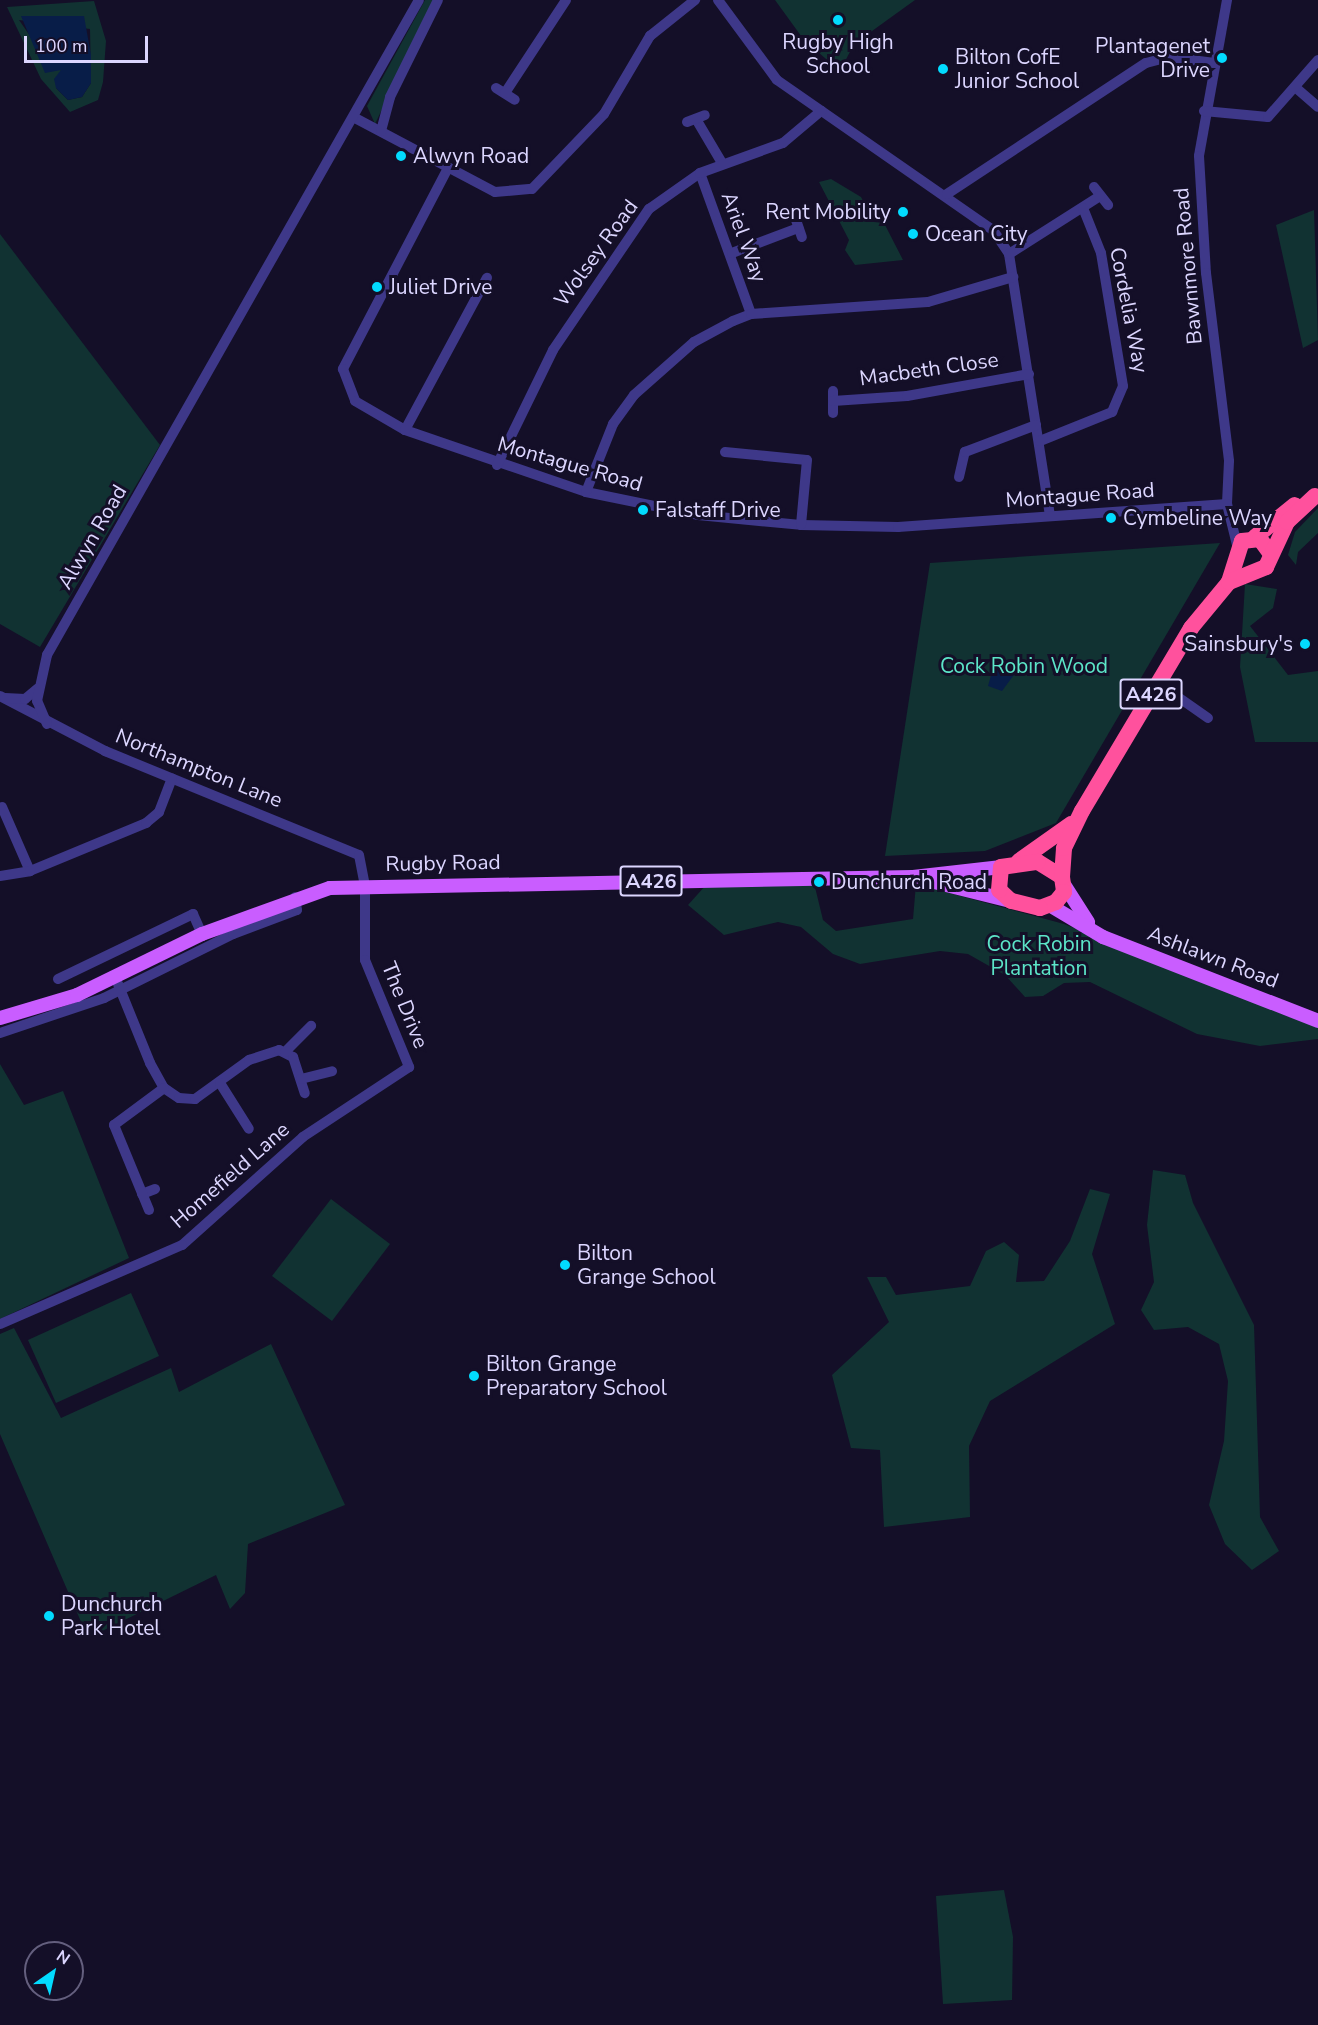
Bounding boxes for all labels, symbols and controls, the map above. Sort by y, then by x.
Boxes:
marker: Rugby High School [831,13,845,27]
scale bar [27,24,152,62]
place label: Rugby High School [782,29,894,79]
place label: Plantagenet Drive [1095,33,1210,83]
text: 100 m [35,34,87,58]
place label: Bilton CofE Junior School [955,44,1079,94]
marker: Plantagenet Drive [1215,51,1229,65]
marker: Bilton CofE Junior School [936,62,950,76]
place label: Alwyn Road [413,143,529,169]
marker: Alwyn Road [394,149,408,163]
street label: Bawnmore Road [1169,187,1207,345]
street label: Ariel Way [716,188,772,286]
street label: Wolsey Road [549,195,643,311]
place label: Rent Mobility [765,199,891,225]
marker: Rent Mobility [896,205,910,219]
place label: Ocean City [925,221,1028,247]
marker: Ocean City [906,227,920,241]
street label: Cordelia Way [1104,245,1154,375]
place label: Juliet Drive [389,274,492,300]
marker: Juliet Drive [370,280,384,294]
street label: Macbeth Close [858,347,1000,391]
street label: Montague Road [495,431,645,497]
street label: Montague Road [1005,477,1155,513]
street label: Alwyn Road [52,480,132,594]
place label: Falstaff Drive [655,497,781,523]
marker: Falstaff Drive [636,503,650,517]
place label: Cymbeline Way [1123,505,1272,531]
marker: Cymbeline Way [1104,511,1118,525]
place label: Sainsbury's [1184,631,1293,657]
marker: Sainsbury's [1298,637,1312,651]
park label: Cock Robin Wood [940,653,1108,679]
road number: A426 [1120,677,1182,711]
street label: Northampton Lane [112,723,286,813]
street label: Rugby Road [385,849,501,877]
road number: A426 [620,864,682,898]
place label: Dunchurch Road [831,869,987,895]
marker: Dunchurch Road [812,875,826,889]
street label: Ashlawn Road [1144,920,1282,994]
park label: Cock Robin Plantation [986,931,1092,981]
street label: The Drive [376,958,434,1052]
street label: Homefield Lane [165,1117,295,1233]
place label: Bilton Grange School [577,1240,716,1290]
marker: Bilton Grange School [558,1258,572,1272]
place label: Bilton Grange Preparatory School [486,1351,667,1401]
marker: Bilton Grange Preparatory School [467,1369,481,1383]
place label: Dunchurch Park Hotel [61,1591,163,1641]
marker: Dunchurch Park Hotel [42,1609,56,1623]
north arrow [24,1941,84,2001]
text: N [52,1945,74,1970]

